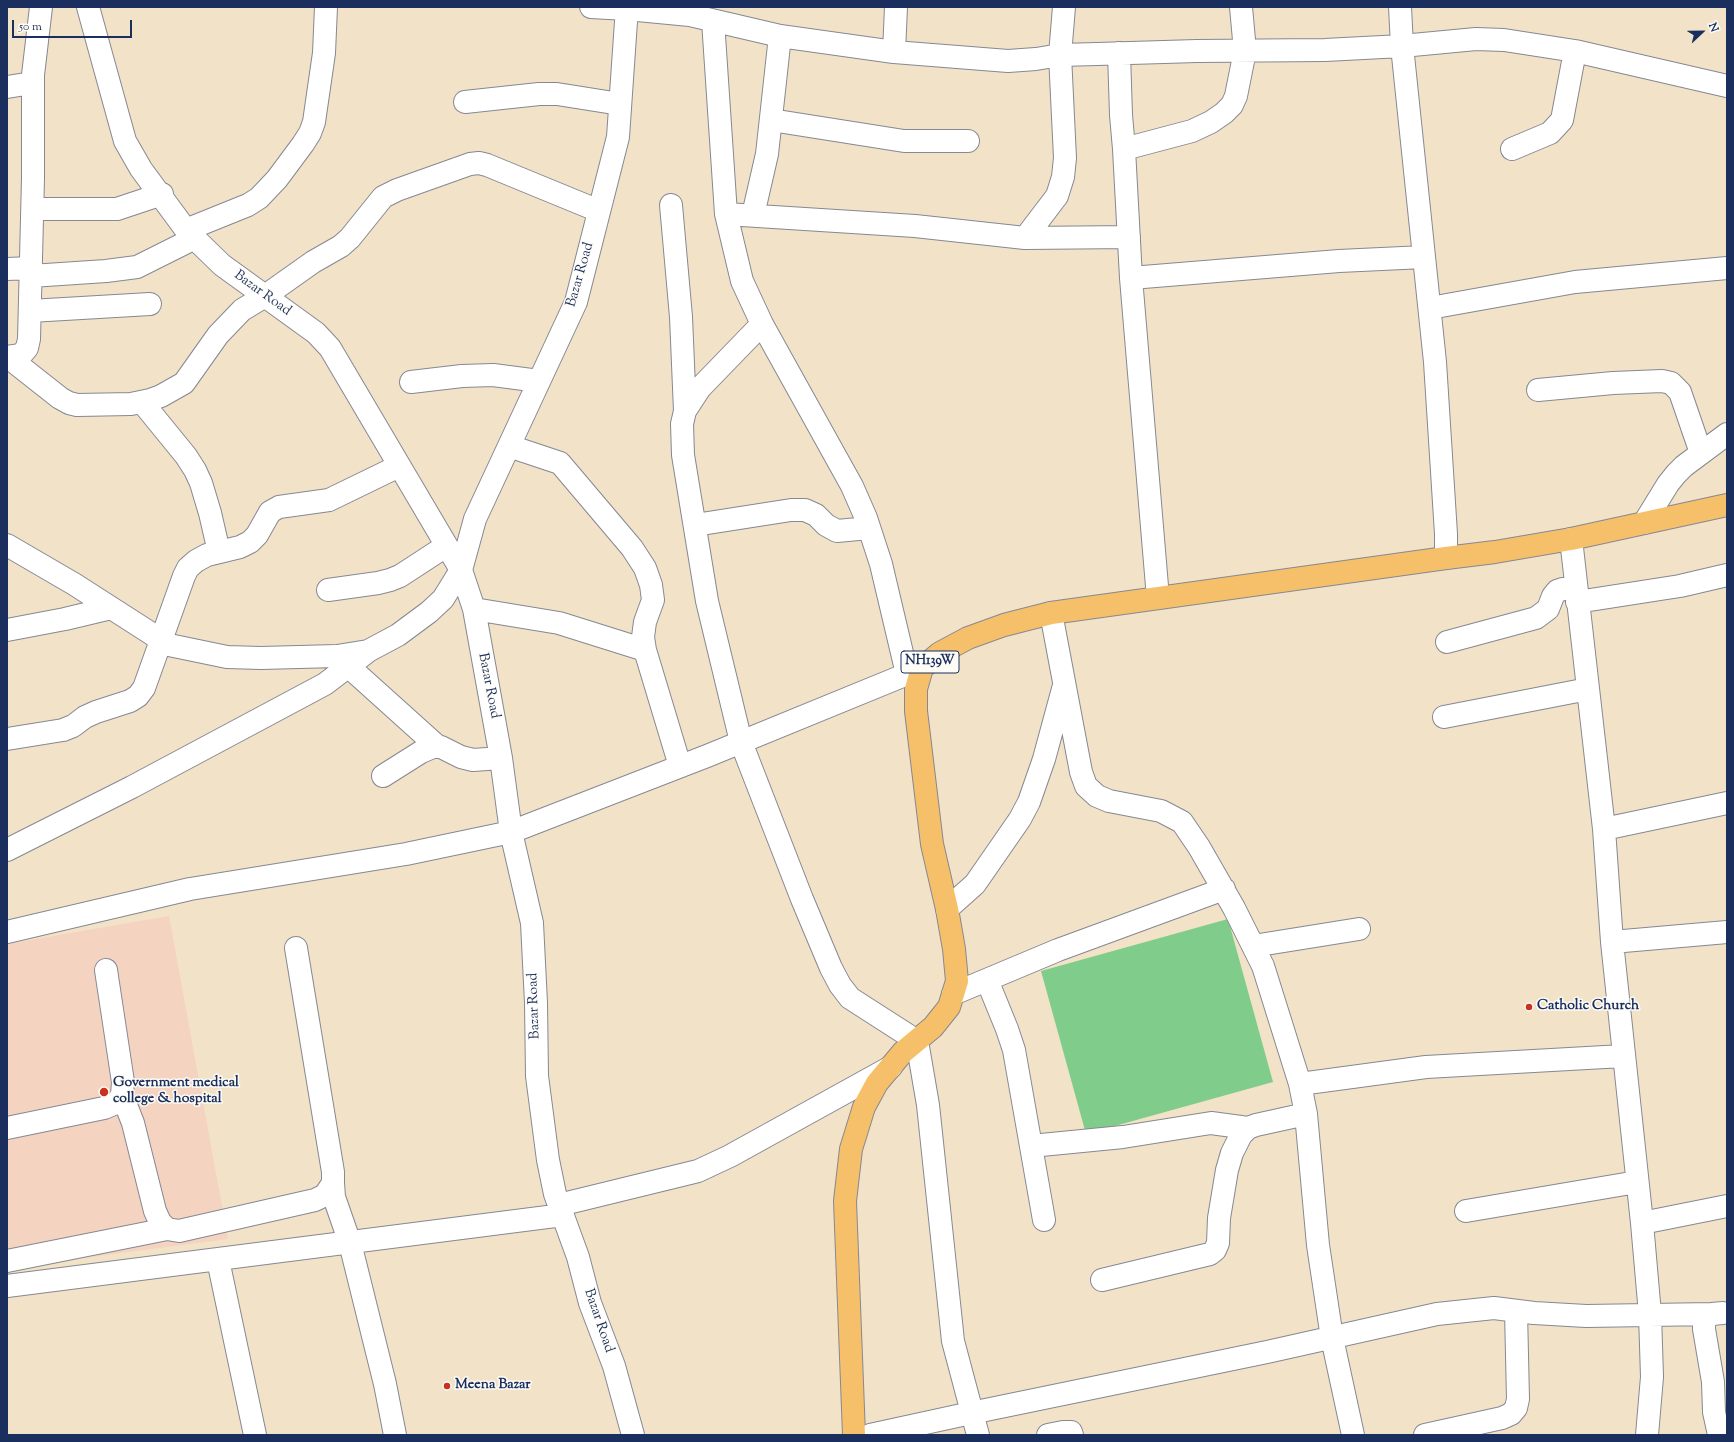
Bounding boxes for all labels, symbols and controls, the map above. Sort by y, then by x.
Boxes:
scale bar [14,12,134,38]
north arrow [1682,12,1722,52]
text: 50 m [19,18,42,36]
text: N [1704,20,1722,35]
street label: Bazar Road [564,241,598,309]
street label: Bazar Road [230,268,294,320]
road number: NH139W [901,651,959,673]
street label: Bazar Road [473,652,503,720]
street label: Bazar Road [525,972,545,1040]
place label: Catholic Church [1537,999,1639,1015]
marker: Catholic Church [1524,1002,1534,1012]
place label: Government medical college & hospital [113,1076,239,1108]
marker: Government medical college & hospital [98,1086,110,1098]
street label: Bazar Road [579,1287,617,1355]
place label: Meena Bazar [455,1378,530,1394]
marker: Meena Bazar [442,1381,452,1391]

